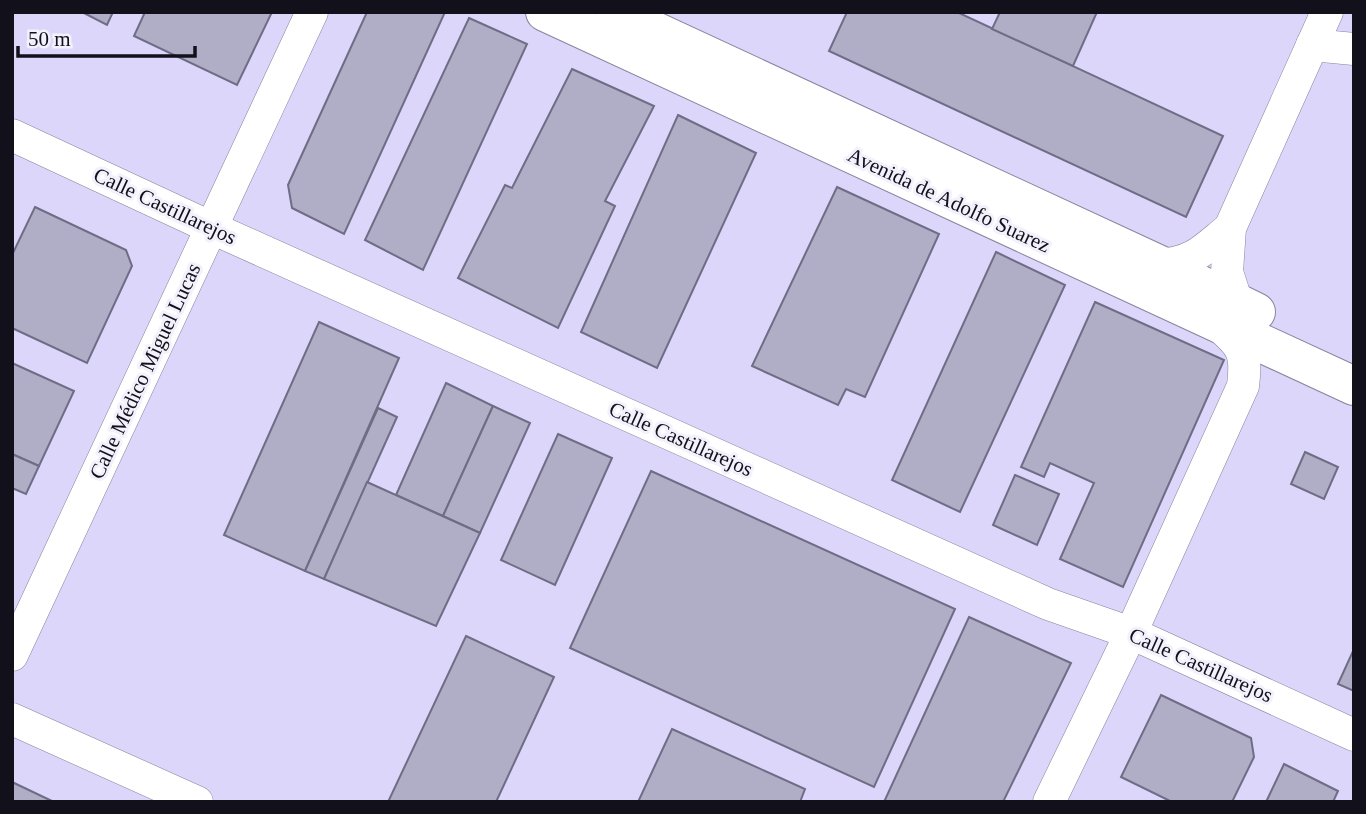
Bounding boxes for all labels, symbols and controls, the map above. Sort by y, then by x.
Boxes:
scale bar [18,14,194,58]
text: 50 m [28,27,71,51]
street label: Avenida de Adolfo Suarez [844,143,1054,257]
street label: Calle Castillarejos [90,162,240,250]
street label: Calle Médico Miguel Lucas [84,259,206,483]
street label: Calle Castillarejos [606,397,756,481]
street label: Calle Castillarejos [1126,623,1276,707]

